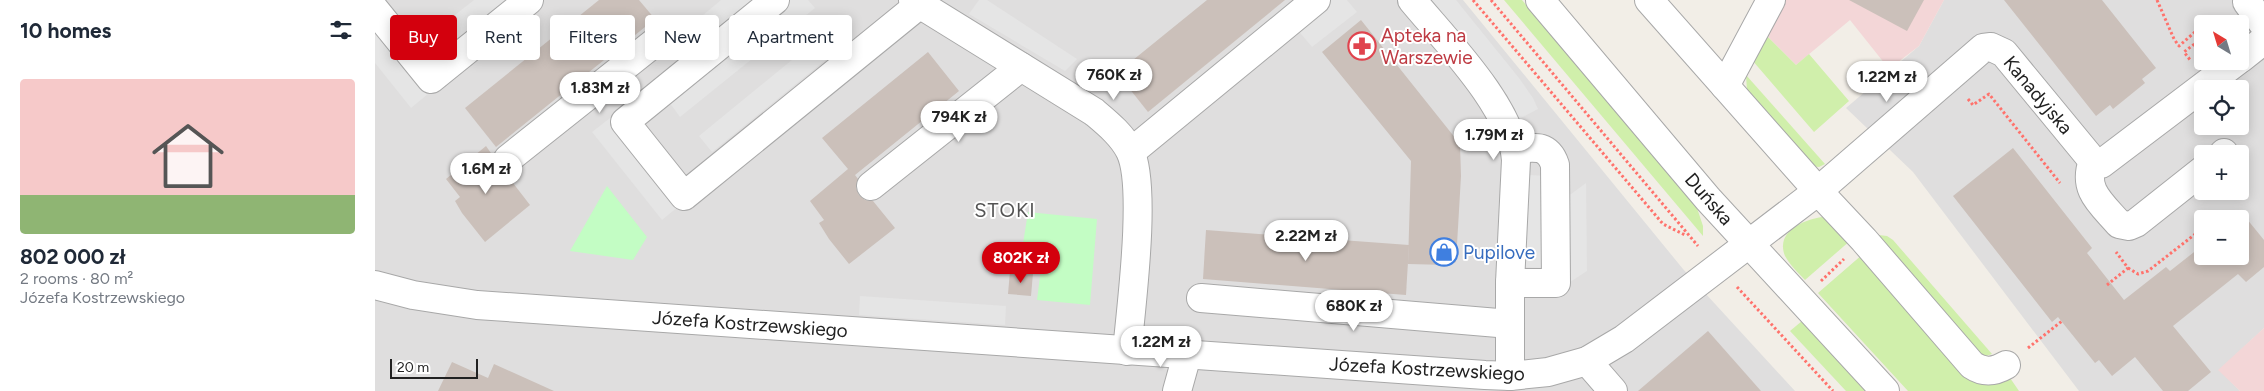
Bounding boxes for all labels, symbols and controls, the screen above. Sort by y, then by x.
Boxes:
chip: Buy [390,15,457,60]
chip: Rent [467,15,540,60]
chip: Filters [550,15,635,60]
chip: New [645,15,719,60]
chip: Apartment [729,15,852,60]
north arrow [2194,15,2249,70]
map controls [2194,15,2249,265]
icon: filters [327,16,355,44]
text: 10 homes [20,18,111,43]
place label: Apteka na Warszewie [1381,24,1473,69]
pharmacy icon: Apteka na Warszewie [1347,31,1377,61]
street label: Kanadyjska [1999,51,2077,139]
pin: 760K zł [1068,58,1160,101]
pin: 1.22M zł [1835,61,1939,103]
text: 760K zł [1086,65,1142,84]
text: 1.22M zł [1858,67,1916,86]
pin: 1.83M zł [548,72,652,114]
text: 1.83M zł [570,78,630,97]
button: locate [2194,80,2249,135]
pin: 794K zł [913,100,1005,143]
text: 794K zł [932,107,986,126]
icon: home [143,111,233,201]
pin: 1.79M zł [1442,119,1546,161]
text: 1.79M zł [1465,125,1523,144]
button: + [2194,145,2249,200]
pin: 1.6M zł [440,152,532,195]
text: 1.6M zł [461,159,511,178]
street label: Duńska [1680,168,1738,230]
district label: STOKI [974,198,1036,222]
button: − [2194,210,2249,265]
pin: 2.22M zł [1254,220,1358,262]
text: 2.22M zł [1275,226,1337,245]
shop icon: Pupilove [1429,237,1459,267]
place label: Pupilove [1463,241,1535,264]
pin: 802K zł [975,242,1067,284]
text: 802 000 zł [20,244,125,269]
text: 802K zł [993,248,1049,267]
text: 2 rooms · 80 m² [20,269,133,288]
text: Józefa Kostrzewskiego [20,288,185,307]
pin: 680K zł [1308,290,1400,332]
text: 680K zł [1326,296,1382,315]
street label: Józefa Kostrzewskiego [651,306,849,342]
pin: 1.22M zł [1109,326,1213,368]
text: 1.22M zł [1132,332,1190,351]
street label: Józefa Kostrzewskiego [1328,352,1526,386]
scale bar [390,356,477,379]
text: 20 m [397,359,429,376]

